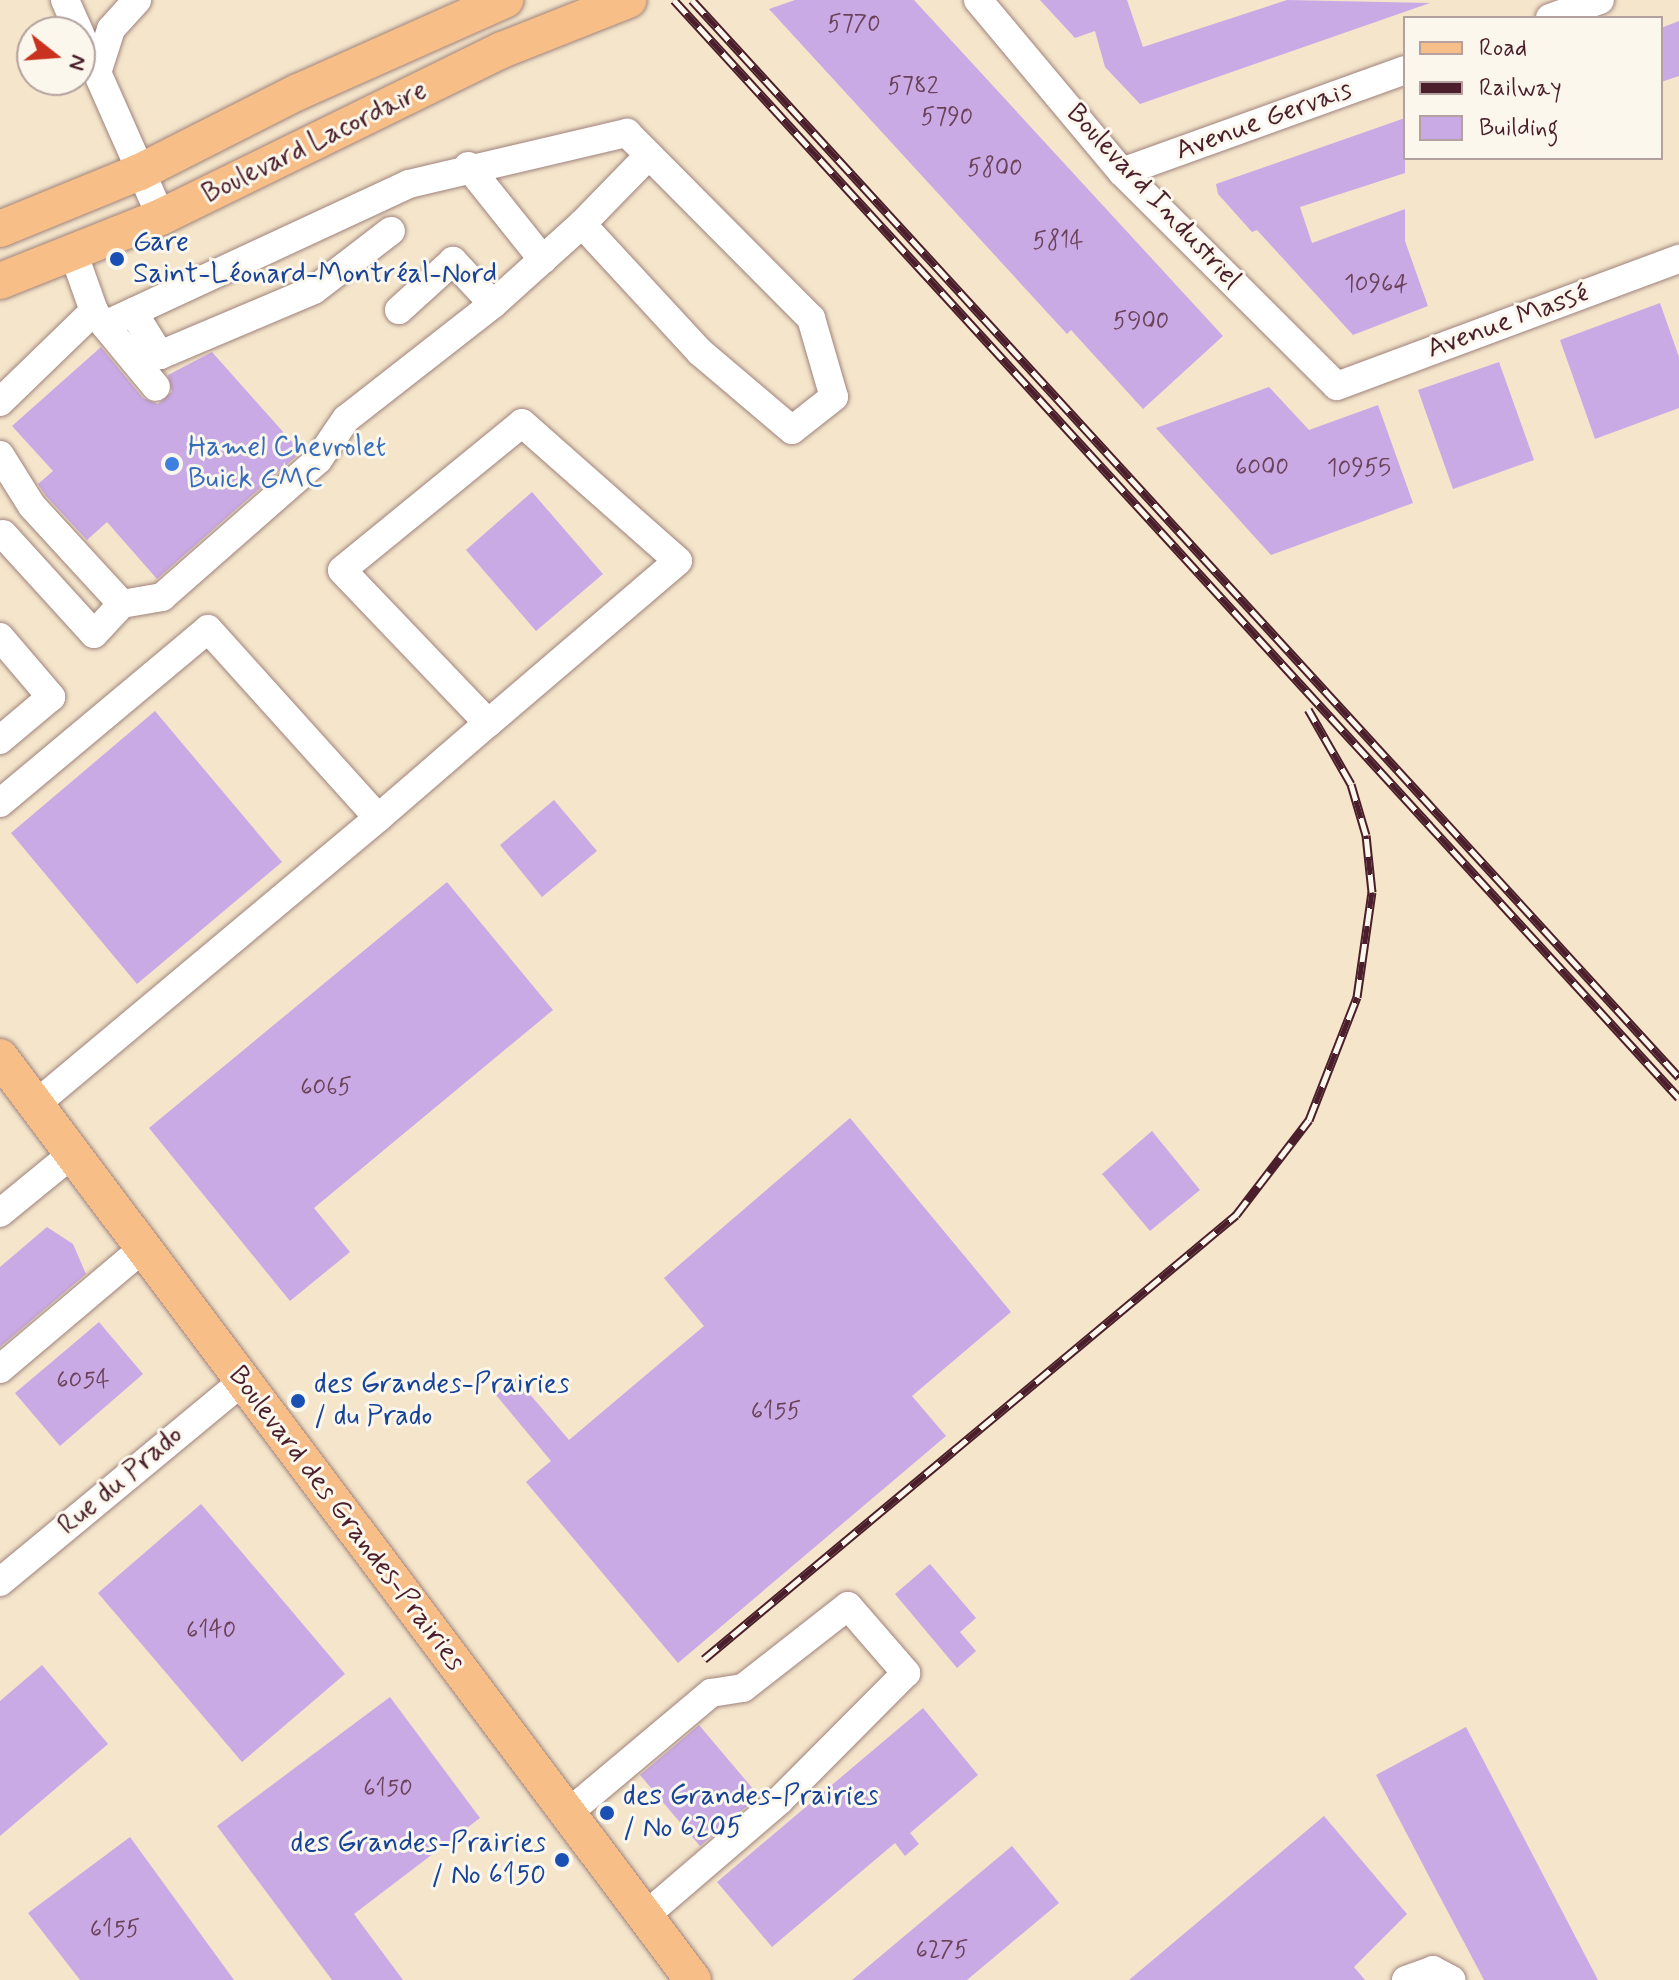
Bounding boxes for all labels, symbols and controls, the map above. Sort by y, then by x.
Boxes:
house number: 5770 [827,11,881,39]
north arrow [16,16,96,96]
legend [1403,16,1663,160]
text: Road [1479,33,1527,64]
text: N [62,51,93,74]
house number: 5782 [887,73,939,101]
text: Railway [1479,73,1562,104]
street label: Boulevard Lacordaire [196,74,434,212]
street label: Avenue Gervais [1172,74,1356,168]
street label: Boulevard Industriel [1063,102,1243,292]
house number: 5790 [921,104,973,132]
text: Building [1479,113,1559,144]
house number: 5800 [967,155,1023,183]
place label: Gare Saint-Léonard-Montréal-Nord [133,226,497,292]
house number: 5814 [1033,228,1083,256]
marker: Gare Saint-Léonard-Montréal-Nord [108,250,126,268]
house number: 10964 [1344,271,1408,299]
street label: Avenue Massé [1422,277,1594,367]
house number: 5900 [1113,308,1169,336]
place label: Hamel Chevrolet Buick GMC [188,431,386,497]
house number: 6000 [1235,454,1289,482]
marker: Hamel Chevrolet Buick GMC [163,455,181,473]
house number: 10955 [1327,455,1391,483]
house number: 6065 [300,1074,352,1102]
street label: Boulevard des Grandes-Prairies [219,1358,473,1680]
house number: 6054 [56,1367,110,1395]
place label: des Grandes-Prairies / du Prado [314,1368,573,1434]
marker: des Grandes-Prairies / du Prado [289,1392,307,1410]
house number: 6155 [751,1398,801,1426]
street label: Rue du Prado [52,1420,190,1542]
house number: 6140 [186,1617,236,1645]
house number: 6150 [363,1775,413,1803]
place label: des Grandes-Prairies / No 6205 [623,1780,882,1846]
marker: des Grandes-Prairies / No 6205 [598,1804,616,1822]
place label: des Grandes-Prairies / No 6150 [287,1827,546,1893]
marker: des Grandes-Prairies / No 6150 [553,1851,571,1869]
house number: 6155 [90,1916,140,1944]
house number: 6275 [916,1937,968,1965]

